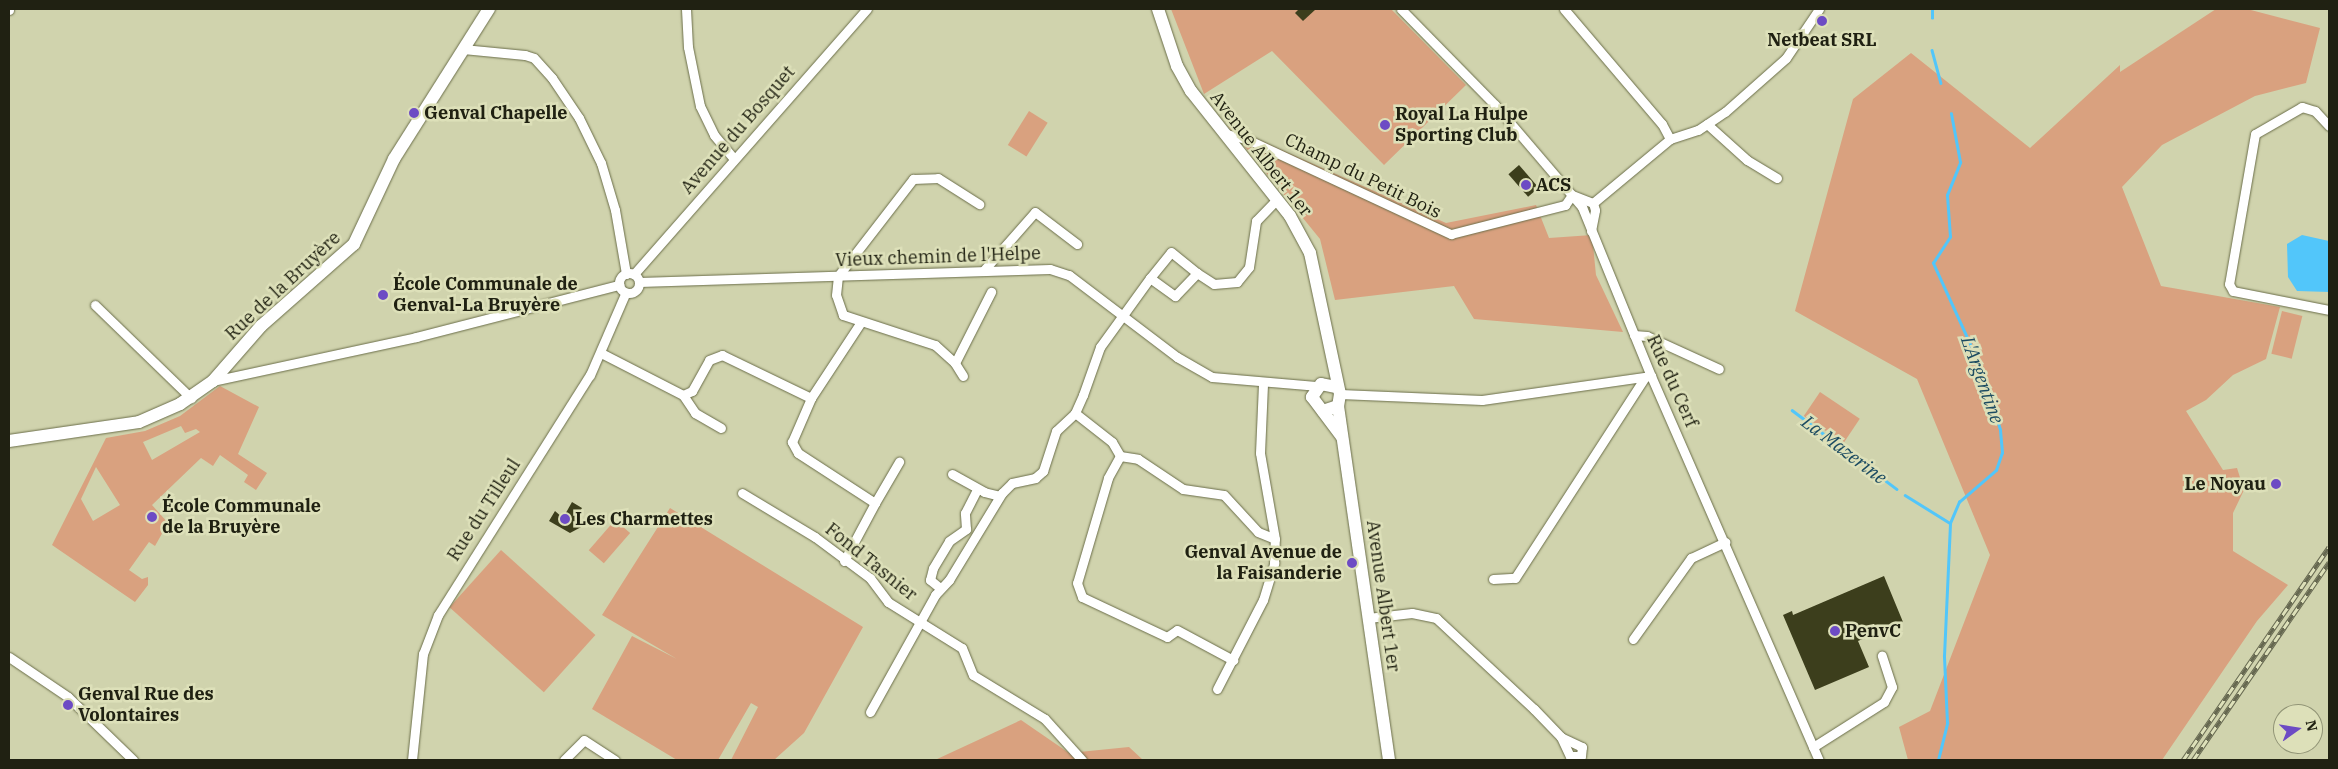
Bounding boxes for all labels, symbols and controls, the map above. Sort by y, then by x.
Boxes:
marker: Netbeat SRL [1816,15,1828,27]
place label: Netbeat SRL [1767,29,1877,51]
street label: Avenue du Bosquet [677,62,799,198]
street label: Avenue Albert 1er [1205,87,1317,221]
place label: Genval Chapelle [424,102,568,124]
place label: Royal La Hulpe Sporting Club [1395,104,1528,146]
marker: Genval Chapelle [408,107,420,119]
marker: Royal La Hulpe Sporting Club [1379,119,1391,131]
street label: Champ du Petit Bois [1281,129,1445,223]
place label: ACS [1536,174,1571,196]
marker: ACS [1520,179,1532,191]
street label: Rue de la Bruyère [221,227,345,345]
street label: Vieux chemin de l'Helpe [835,243,1041,271]
place label: École Communale de Genval-La Bruyère [393,274,578,316]
marker: École Communale de Genval-La Bruyère [377,289,389,301]
street label: Rue du Cerf [1642,331,1702,431]
water label: L'Argentine [1956,333,2008,427]
water label: La Mazerine [1797,411,1891,489]
street label: Rue du Tilleul [443,455,525,565]
place label: Le Noyau [2184,473,2266,495]
marker: Le Noyau [2270,478,2282,490]
place label: École Communale de la Bruyère [162,496,321,538]
place label: Les Charmettes [575,508,713,530]
marker: École Communale de la Bruyère [146,511,158,523]
marker: Les Charmettes [559,513,571,525]
street label: Fond Tasnier [821,518,921,606]
street label: Avenue Albert 1er [1362,519,1404,673]
place label: Genval Avenue de la Faisanderie [1184,542,1342,584]
marker: Genval Avenue de la Faisanderie [1346,557,1358,569]
place label: PenvC [1845,620,1901,642]
marker: PenvC [1829,625,1841,637]
place label: Genval Rue des Volontaires [78,684,214,726]
marker: Genval Rue des Volontaires [62,699,74,711]
north arrow [2273,704,2323,754]
text: N [2302,718,2322,733]

